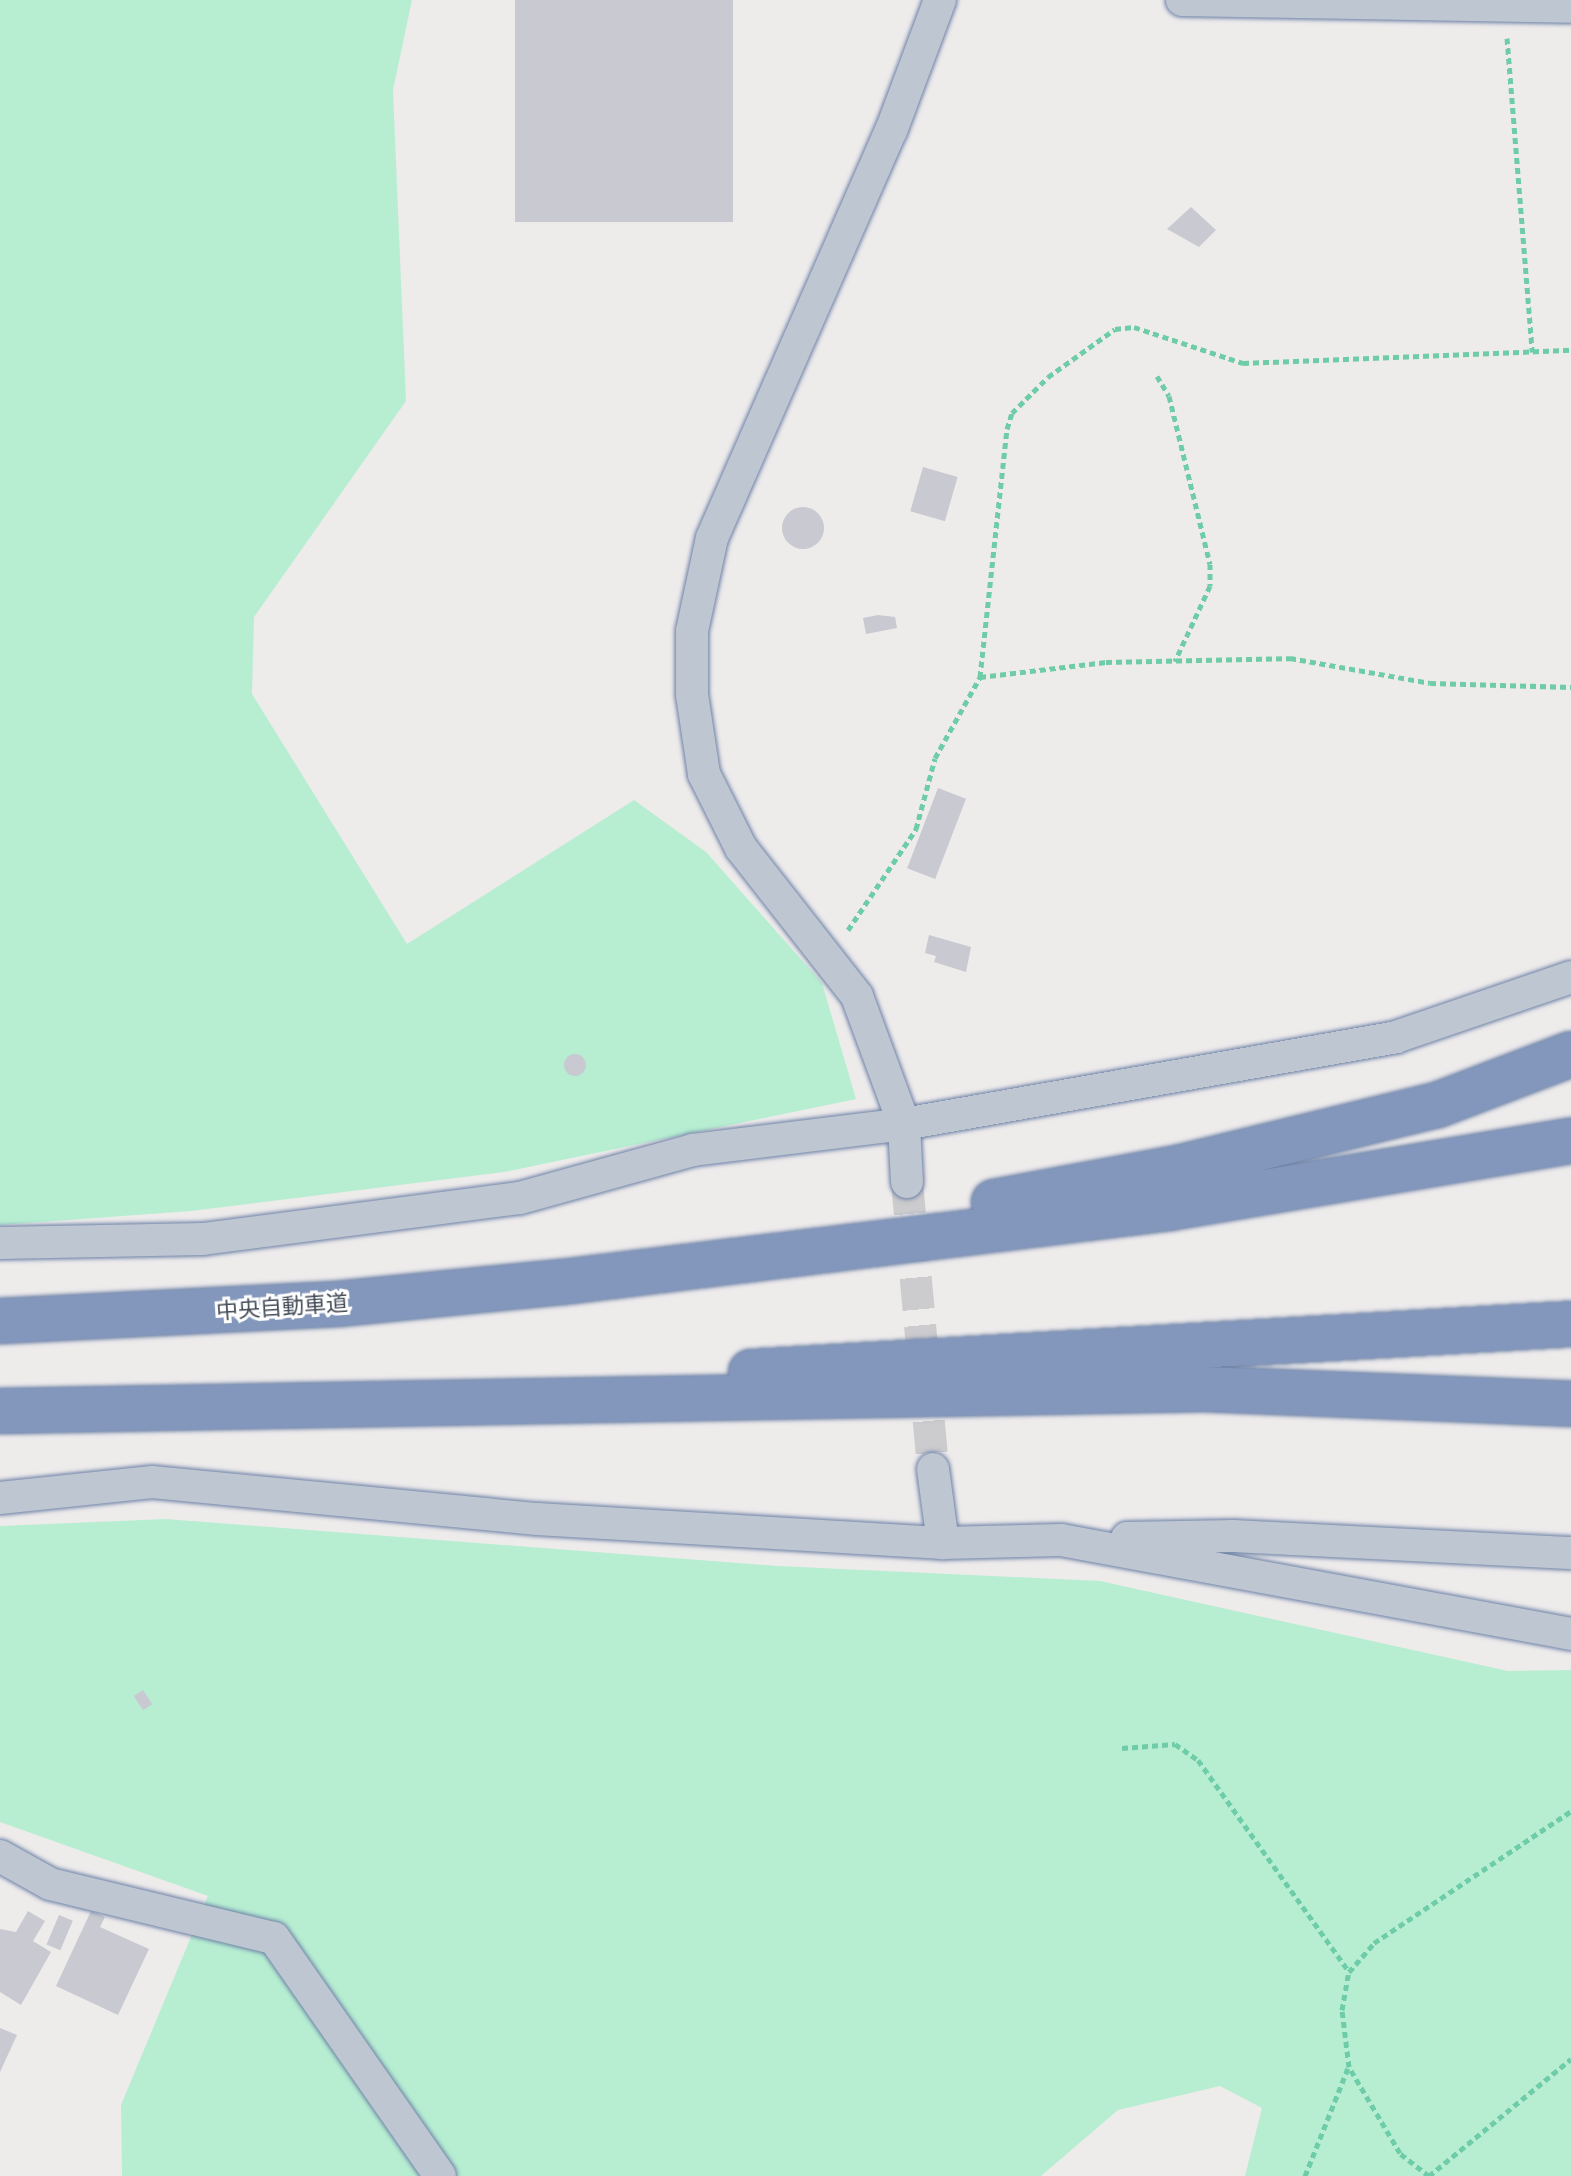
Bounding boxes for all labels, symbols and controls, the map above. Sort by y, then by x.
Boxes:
street label: 中央自動車道 [215,1289,349,1325]

